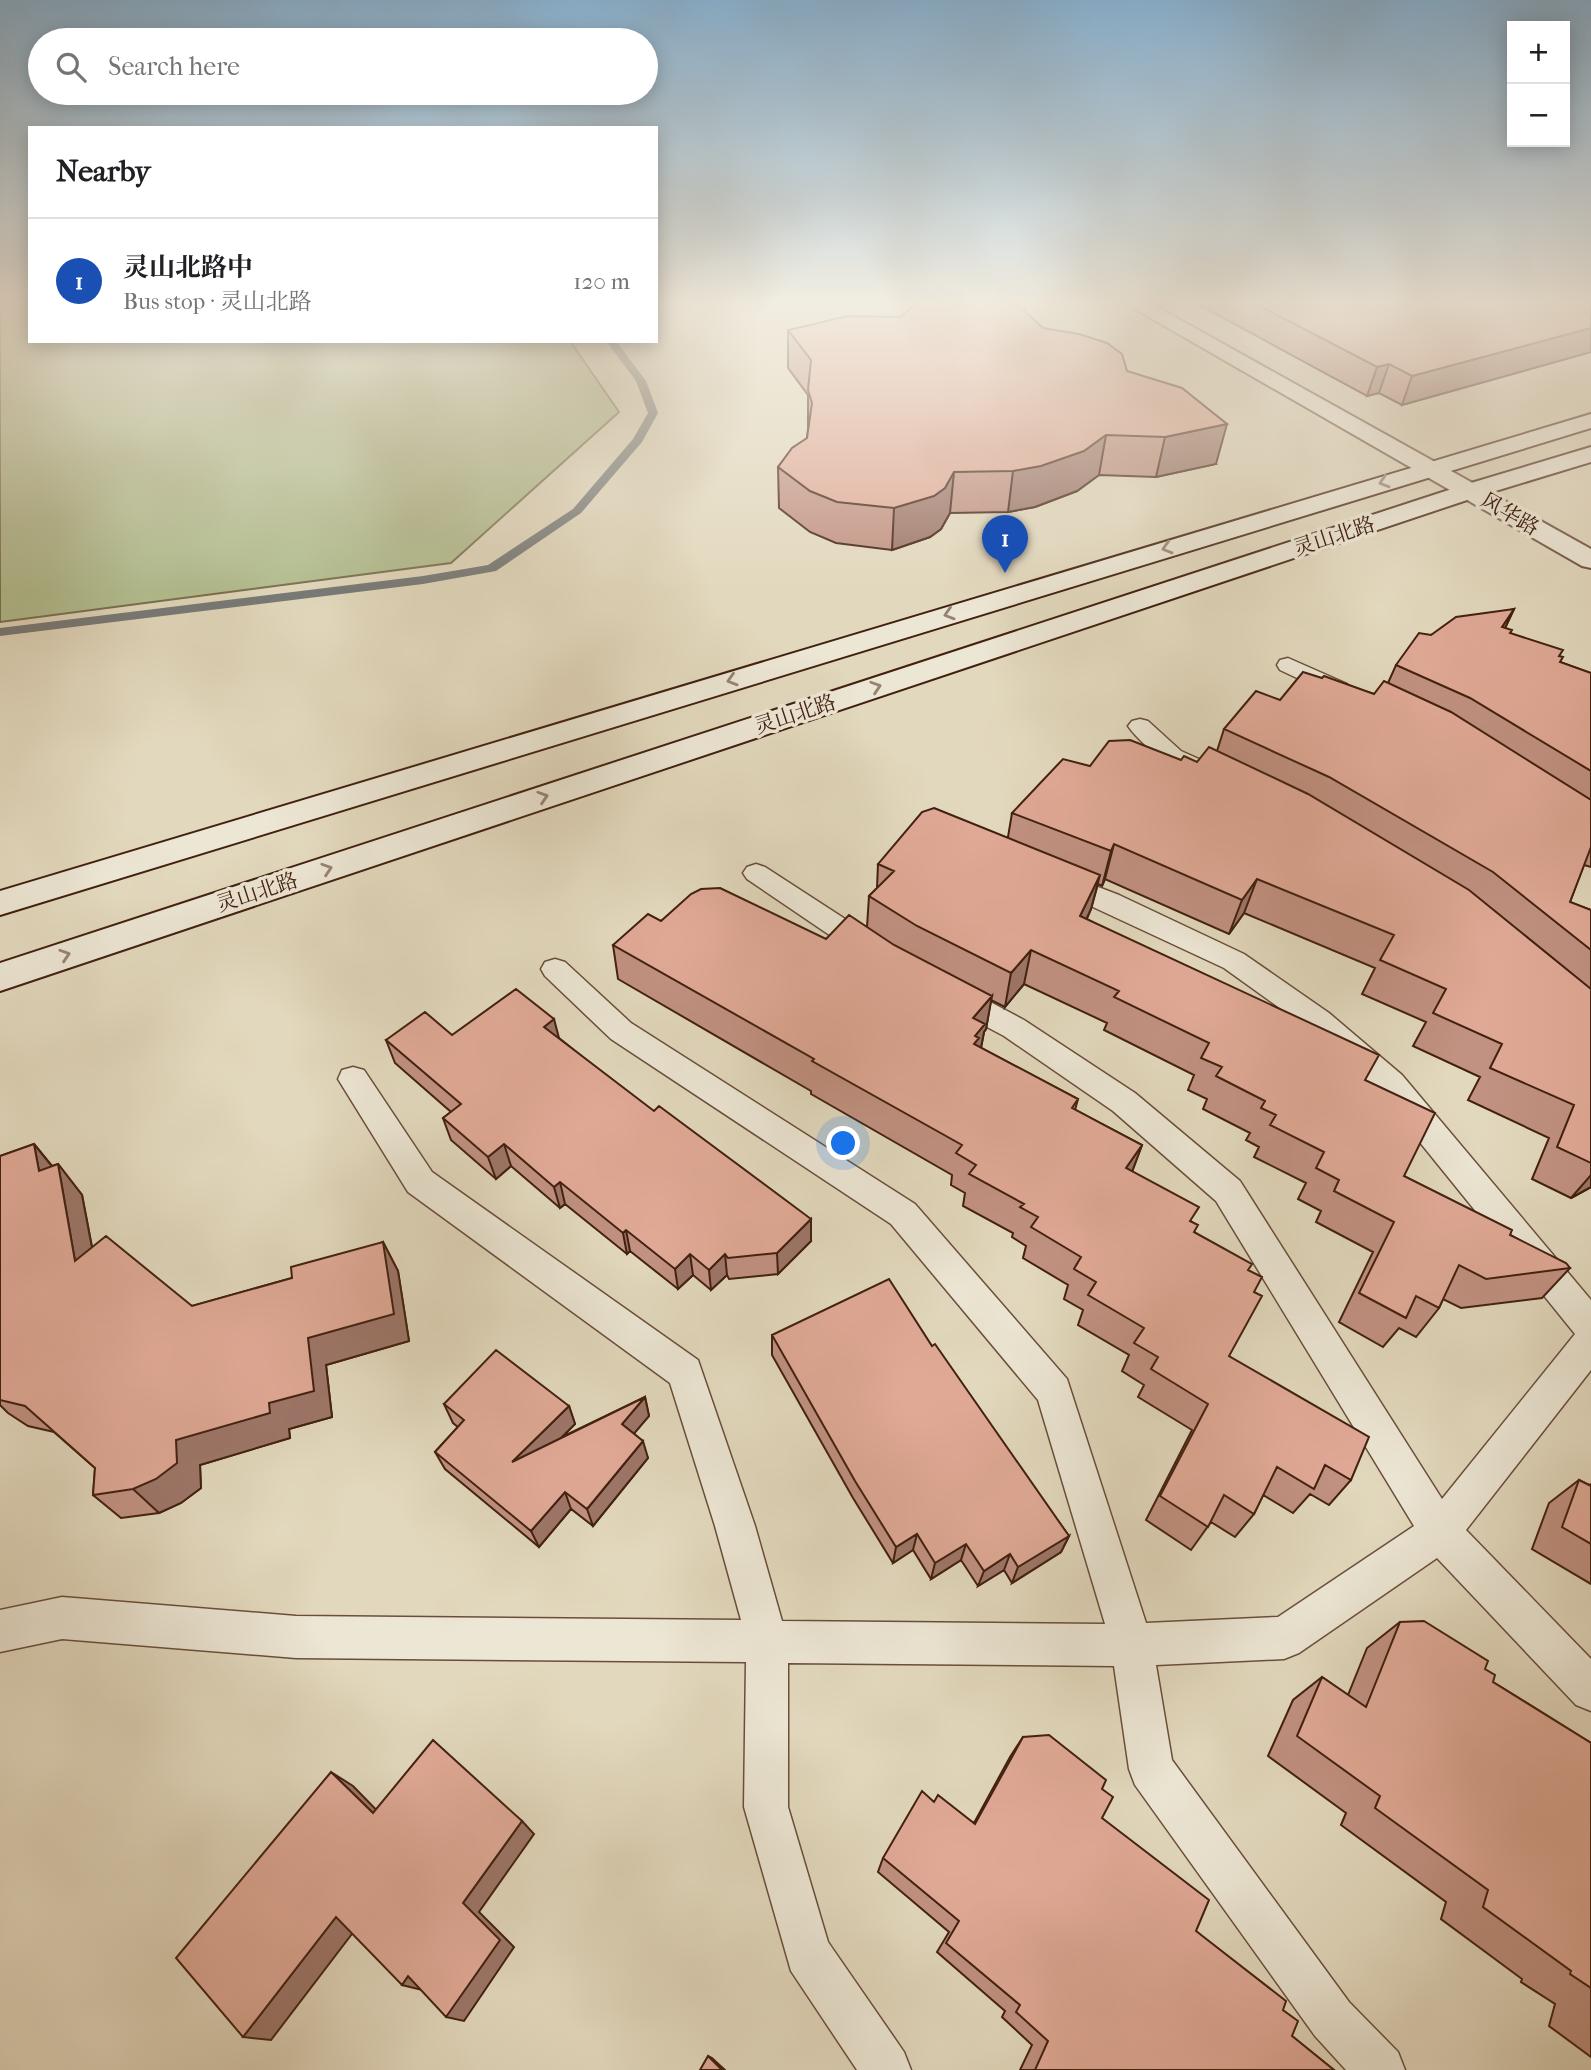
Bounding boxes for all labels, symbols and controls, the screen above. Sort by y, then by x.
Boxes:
map controls [1507,21,1570,147]
button: + [1507,21,1570,84]
search box [28,28,658,105]
icon: search [52,48,90,86]
text: Search here [108,51,240,82]
button: − [1507,84,1570,147]
text: Nearby [56,154,151,189]
text: 灵山北路中 [123,252,253,283]
text: 1 [75,268,83,295]
text: 120 m [573,268,630,295]
text: Bus stop · 灵山北路 [123,288,312,315]
one-way arrow [1379,473,1391,488]
street label: 风华路 [1477,488,1543,540]
street label: 灵山北路 [1290,512,1378,560]
pin: 1 [982,515,1028,573]
one-way arrow [1161,539,1173,554]
one-way arrow [943,606,956,620]
one-way arrow [726,672,738,687]
one-way arrow [869,681,881,696]
street label: 灵山北路 [751,690,839,738]
one-way arrow [537,791,549,805]
one-way arrow [321,862,333,877]
street label: 灵山北路 [213,868,301,916]
one-way arrow [58,949,70,963]
your location [826,1126,860,1160]

